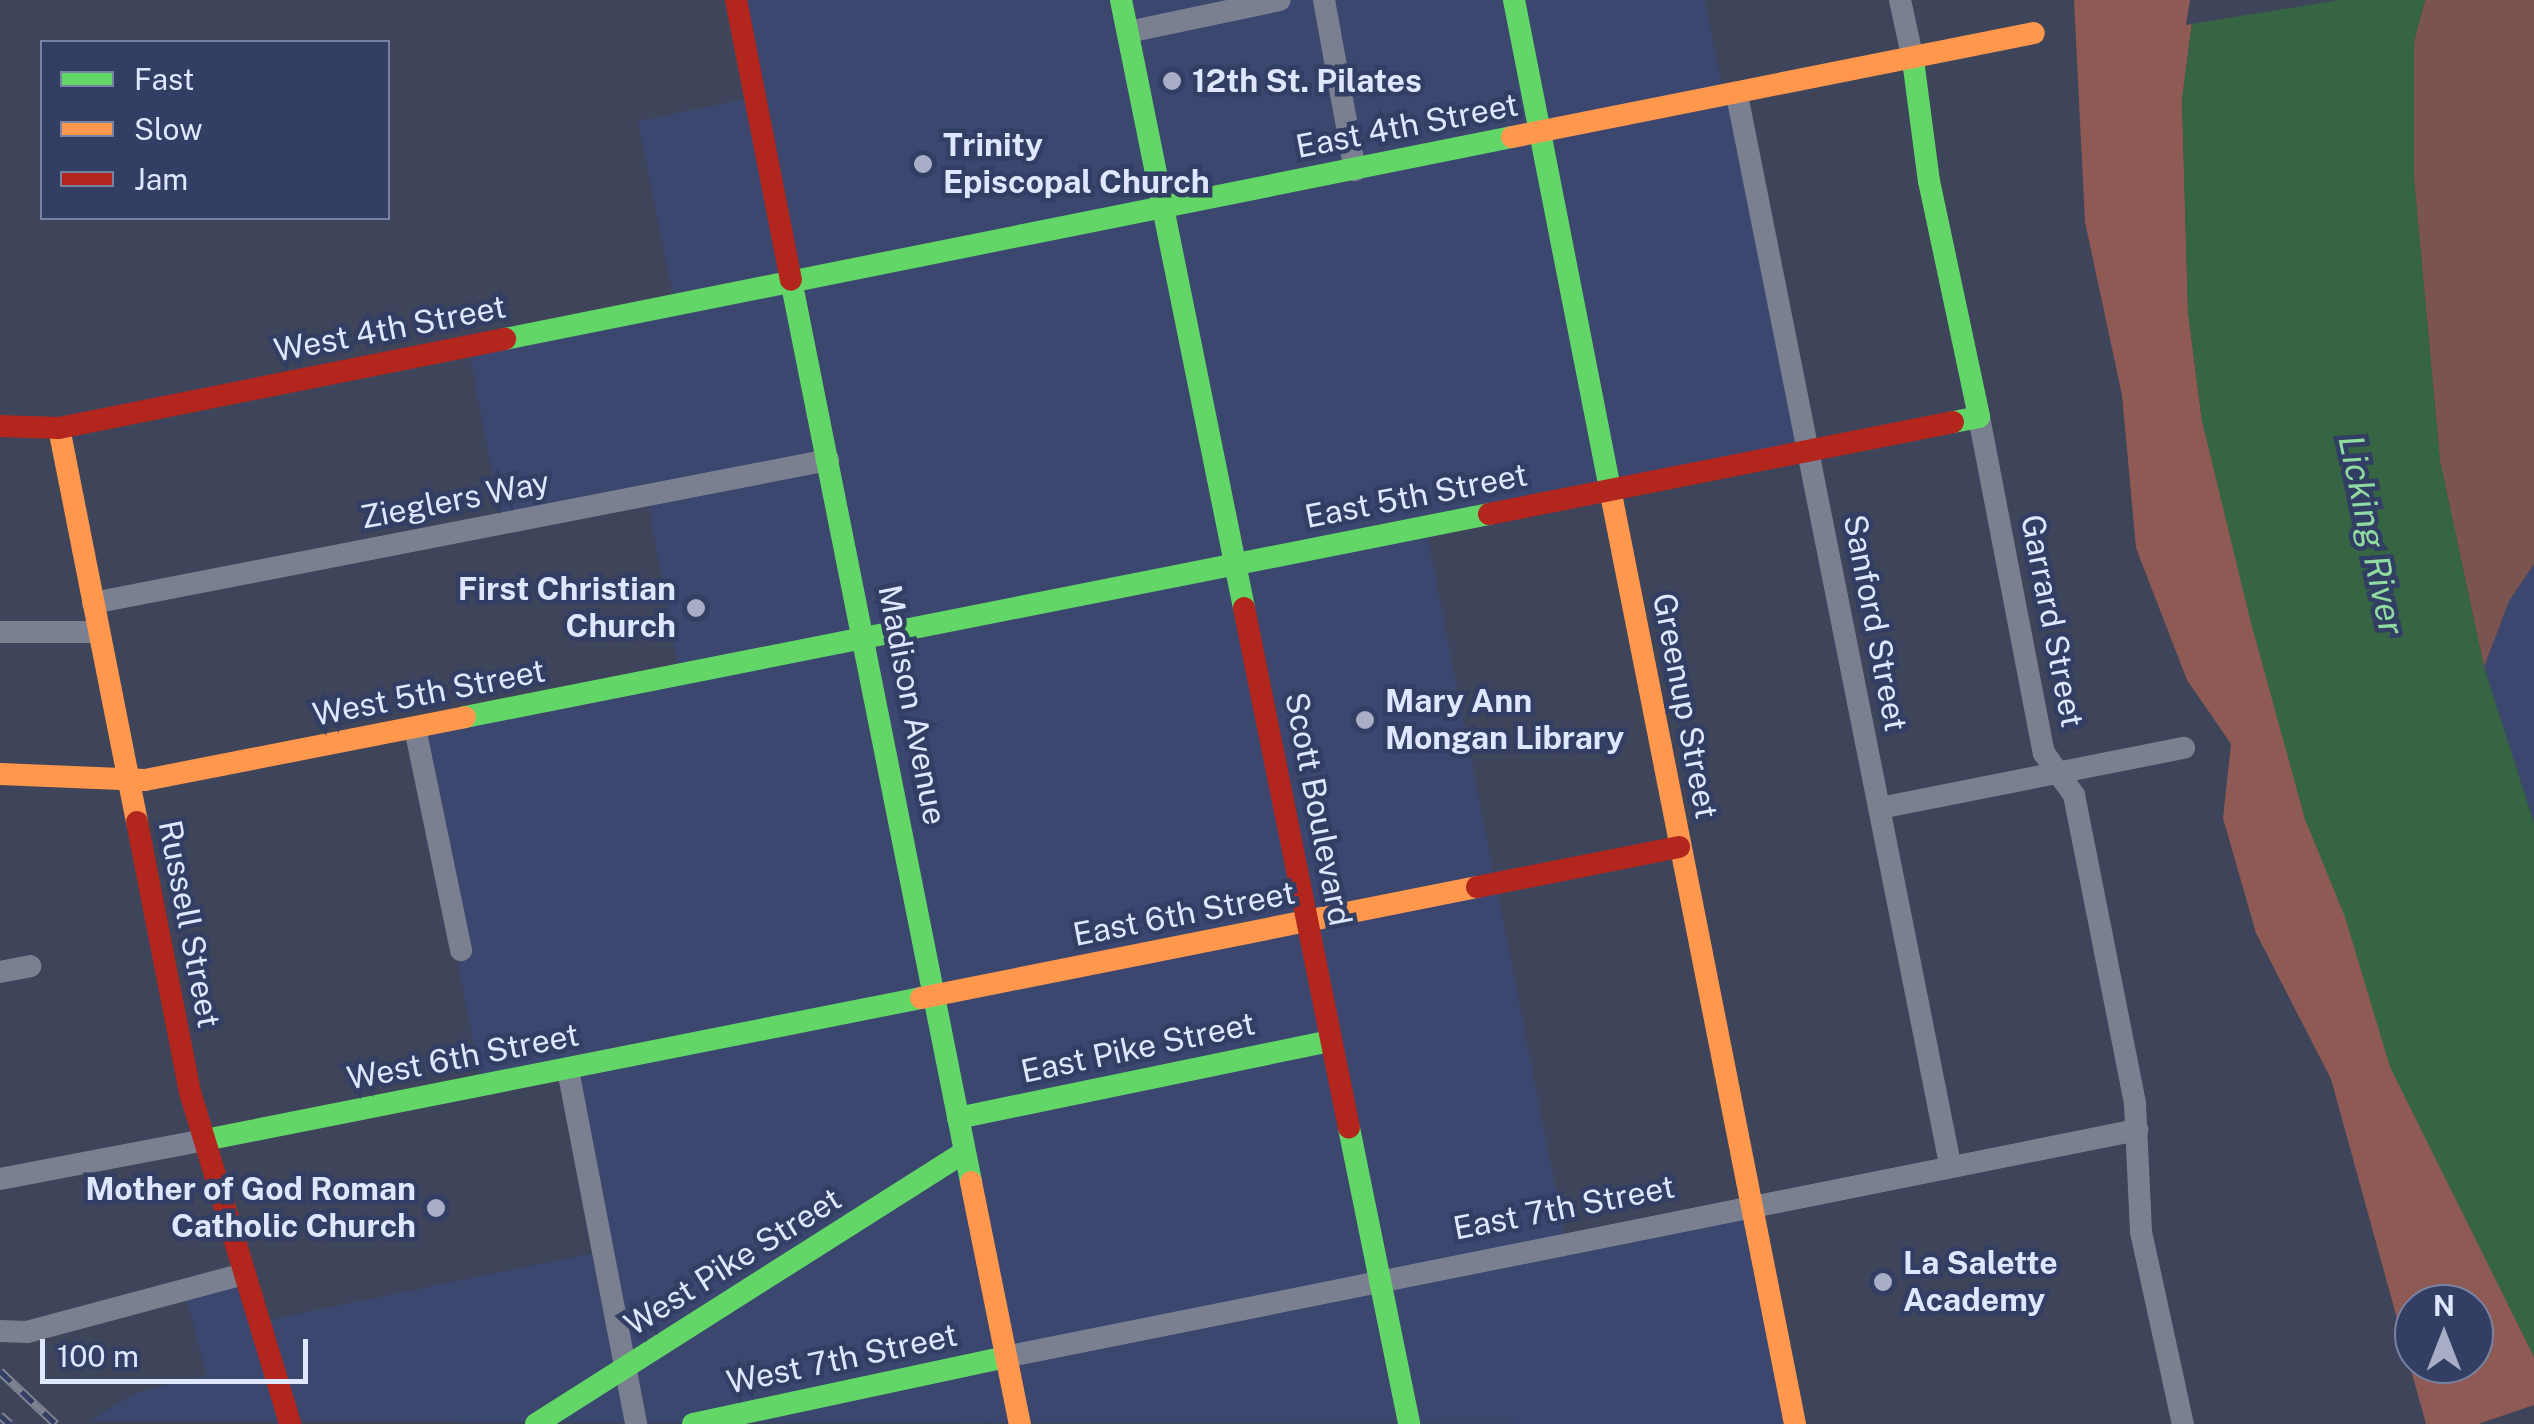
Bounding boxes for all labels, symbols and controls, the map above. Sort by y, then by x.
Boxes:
legend [40,40,390,220]
text: Fast [134,61,194,97]
place label: 12th St. Pilates [1192,62,1422,100]
marker: 12th St. Pilates [1161,70,1183,92]
street label: East 4th Street [1293,86,1521,166]
text: Slow [134,111,203,147]
place label: Trinity Episcopal Church [943,127,1210,202]
marker: Trinity Episcopal Church [912,153,934,175]
text: Jam [134,161,188,197]
street label: West 4th Street [271,288,509,370]
water label: Licking River [2329,431,2413,639]
street label: East 5th Street [1301,456,1531,536]
street label: Zieglers Way [357,463,553,537]
street label: Sanford Street [1835,511,1915,735]
street label: Garrard Street [2013,511,2091,731]
place label: First Christian Church [458,571,676,646]
street label: Madison Avenue [870,582,954,828]
street label: Greenup Street [1644,590,1726,822]
marker: First Christian Church [685,597,707,619]
street label: West 5th Street [310,652,548,734]
place label: Mary Ann Mongan Library [1385,683,1624,758]
street label: Scott Boulevard [1277,689,1359,929]
marker: Mary Ann Mongan Library [1354,709,1376,731]
street label: Russell Street [150,817,228,1031]
street label: East 6th Street [1070,874,1298,954]
street label: East Pike Street [1017,1004,1259,1092]
street label: West 6th Street [344,1016,582,1098]
street label: East 7th Street [1450,1168,1678,1248]
place label: Mother of God Roman Catholic Church [85,1171,416,1246]
street label: West Pike Street [618,1180,848,1344]
marker: Mother of God Roman Catholic Church [425,1197,447,1219]
place label: La Salette Academy [1903,1245,2058,1320]
marker: La Salette Academy [1872,1271,1894,1293]
north arrow [2394,1284,2494,1384]
text: N [2433,1289,2455,1322]
street label: West 7th Street [723,1316,961,1402]
scale bar [45,1319,312,1381]
text: 100 m [57,1338,139,1374]

